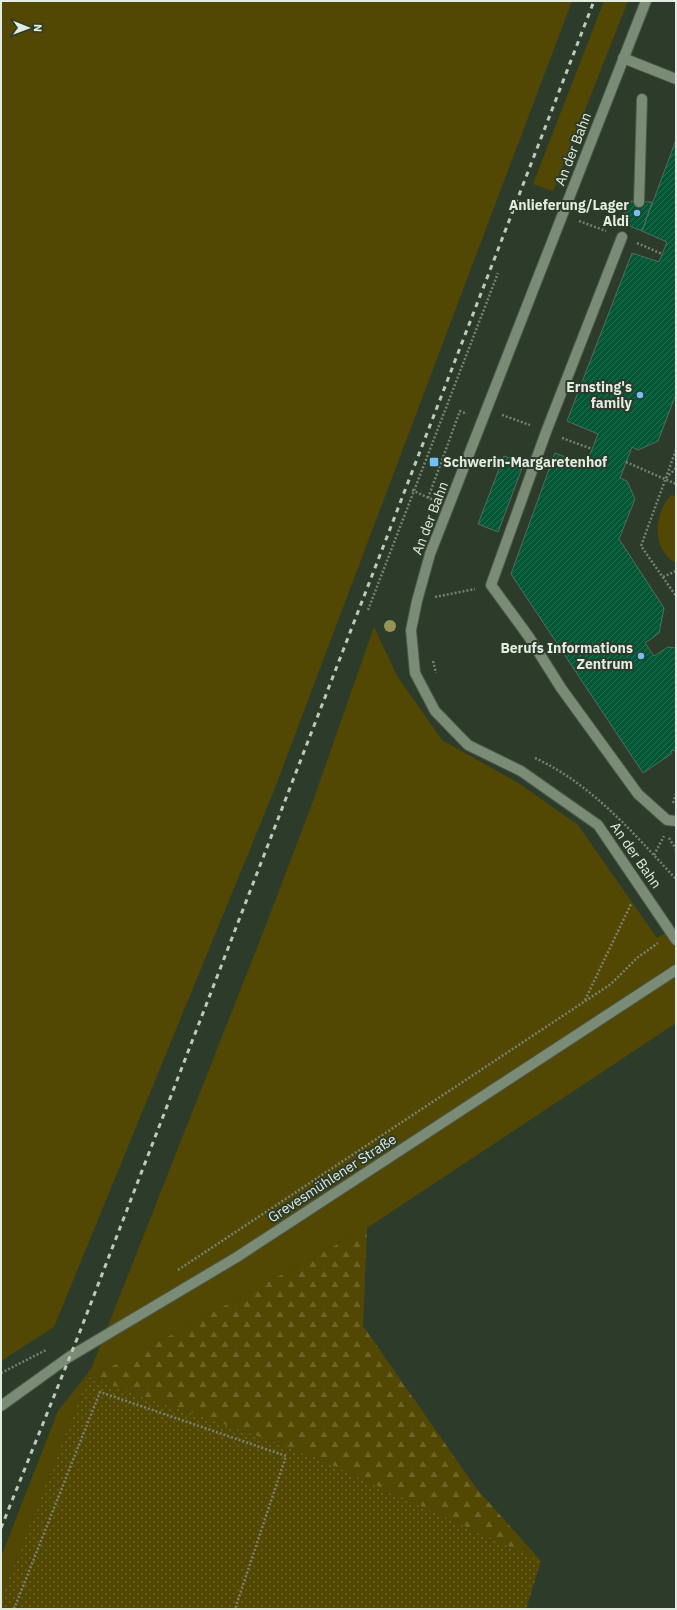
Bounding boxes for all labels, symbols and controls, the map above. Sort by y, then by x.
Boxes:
north arrow [8,8,48,48]
text: N [31,24,45,32]
street label: An der Bahn [551,110,595,188]
place label: Anlieferung/Lager Aldi [509,196,629,230]
marker: Anlieferung/Lager Aldi [632,208,642,218]
place label: Ernsting's family [566,378,633,412]
marker: Ernsting's family [635,390,645,400]
place label: Schwerin-Margaretenhof [443,453,607,471]
marker: Schwerin-Margaretenhof [428,456,440,468]
street label: An der Bahn [408,479,452,557]
place label: Berufs Informations Zentrum [500,639,633,673]
marker: Berufs Informations Zentrum [636,651,646,661]
street label: An der Bahn [607,818,665,892]
street label: Grevesmühlener Straße [264,1130,400,1226]

